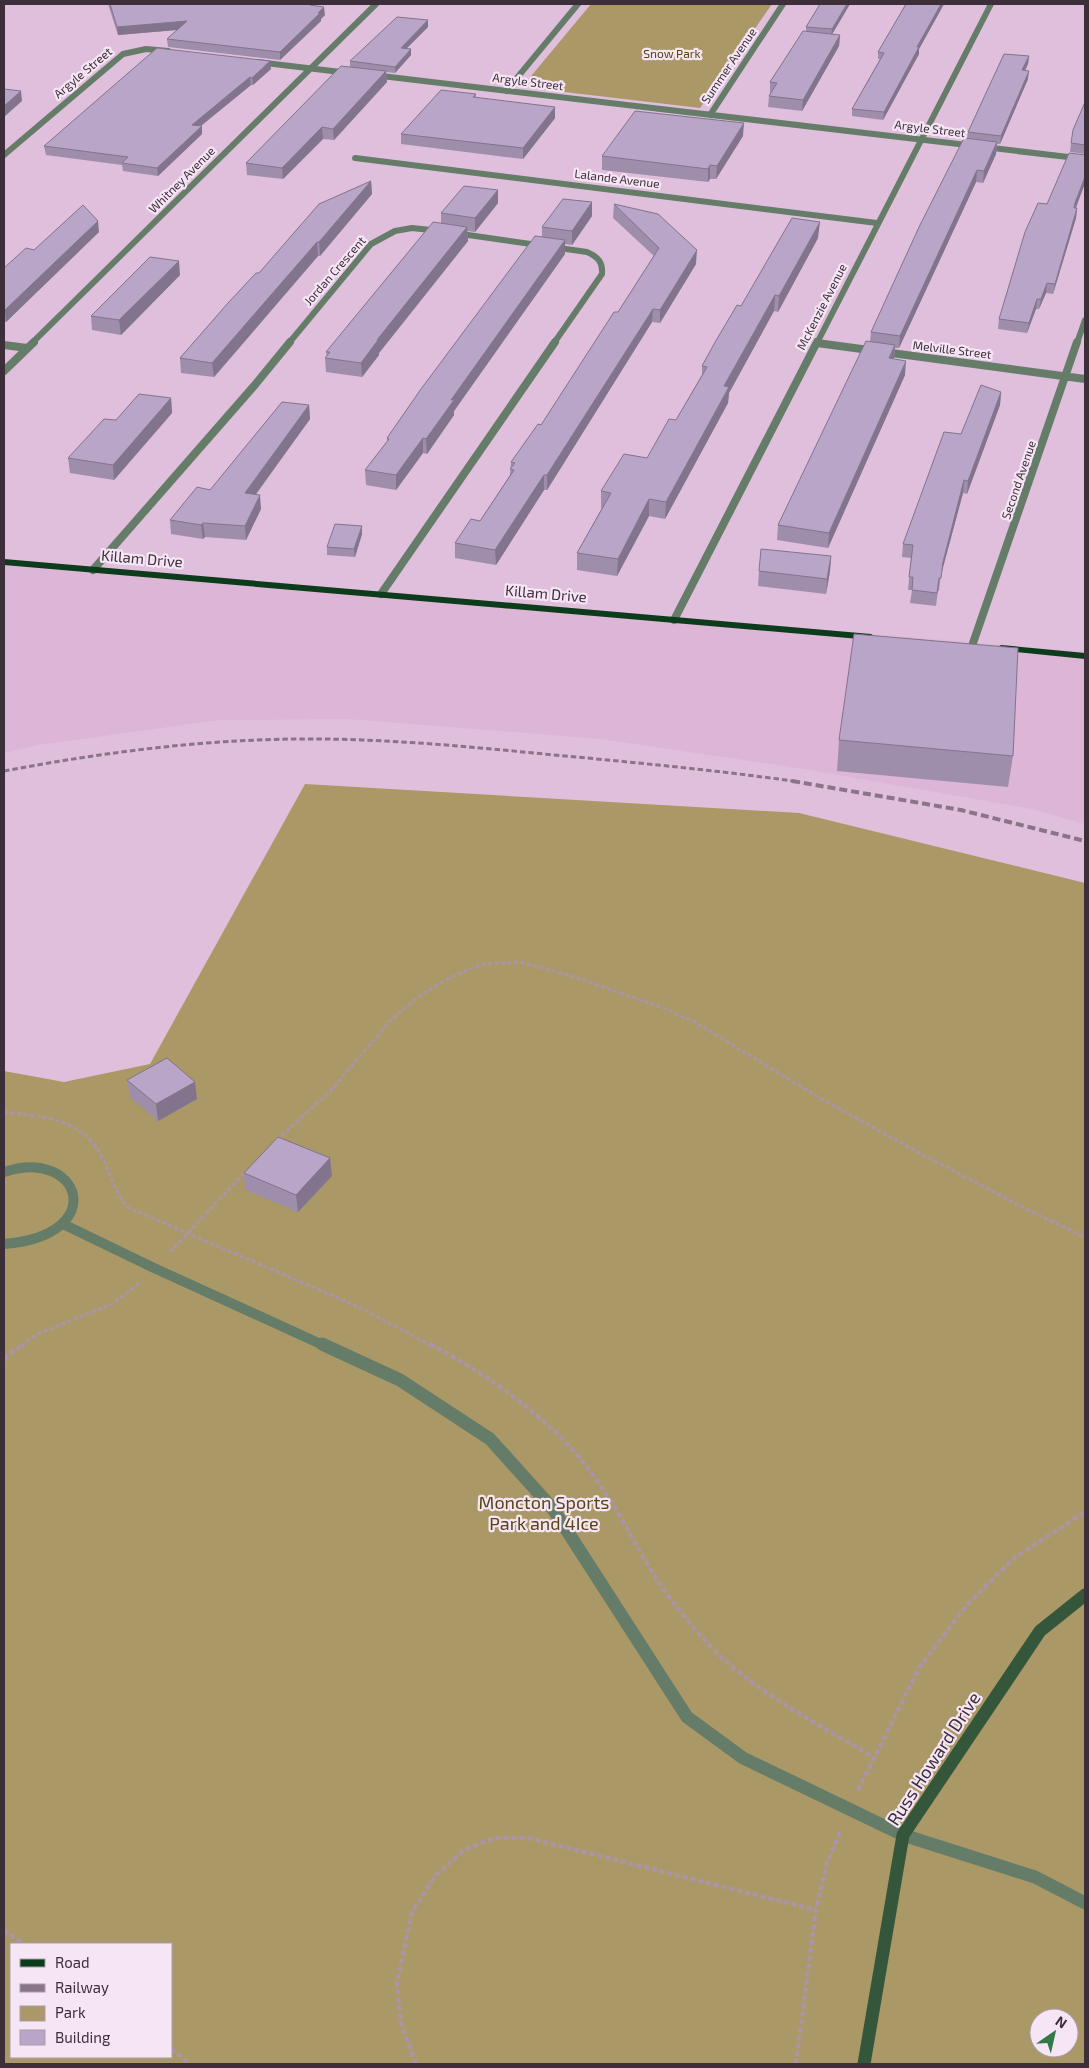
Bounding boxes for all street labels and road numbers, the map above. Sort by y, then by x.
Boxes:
street label: Summer Avenue [698,25,759,106]
street label: Argyle Street [51,44,114,101]
street label: Argyle Street [492,70,565,92]
street label: Argyle Street [894,117,967,139]
street label: Whitney Avenue [145,143,217,215]
street label: Lalande Avenue [574,166,661,190]
street label: Jordan Crescent [301,233,368,308]
street label: McKenzie Avenue [793,261,849,352]
street label: Melville Street [912,337,993,361]
street label: Second Avenue [998,439,1038,521]
street label: Killam Drive [101,545,184,571]
street label: Killam Drive [505,580,588,606]
street label: Russ Howard Drive [882,1688,984,1829]

